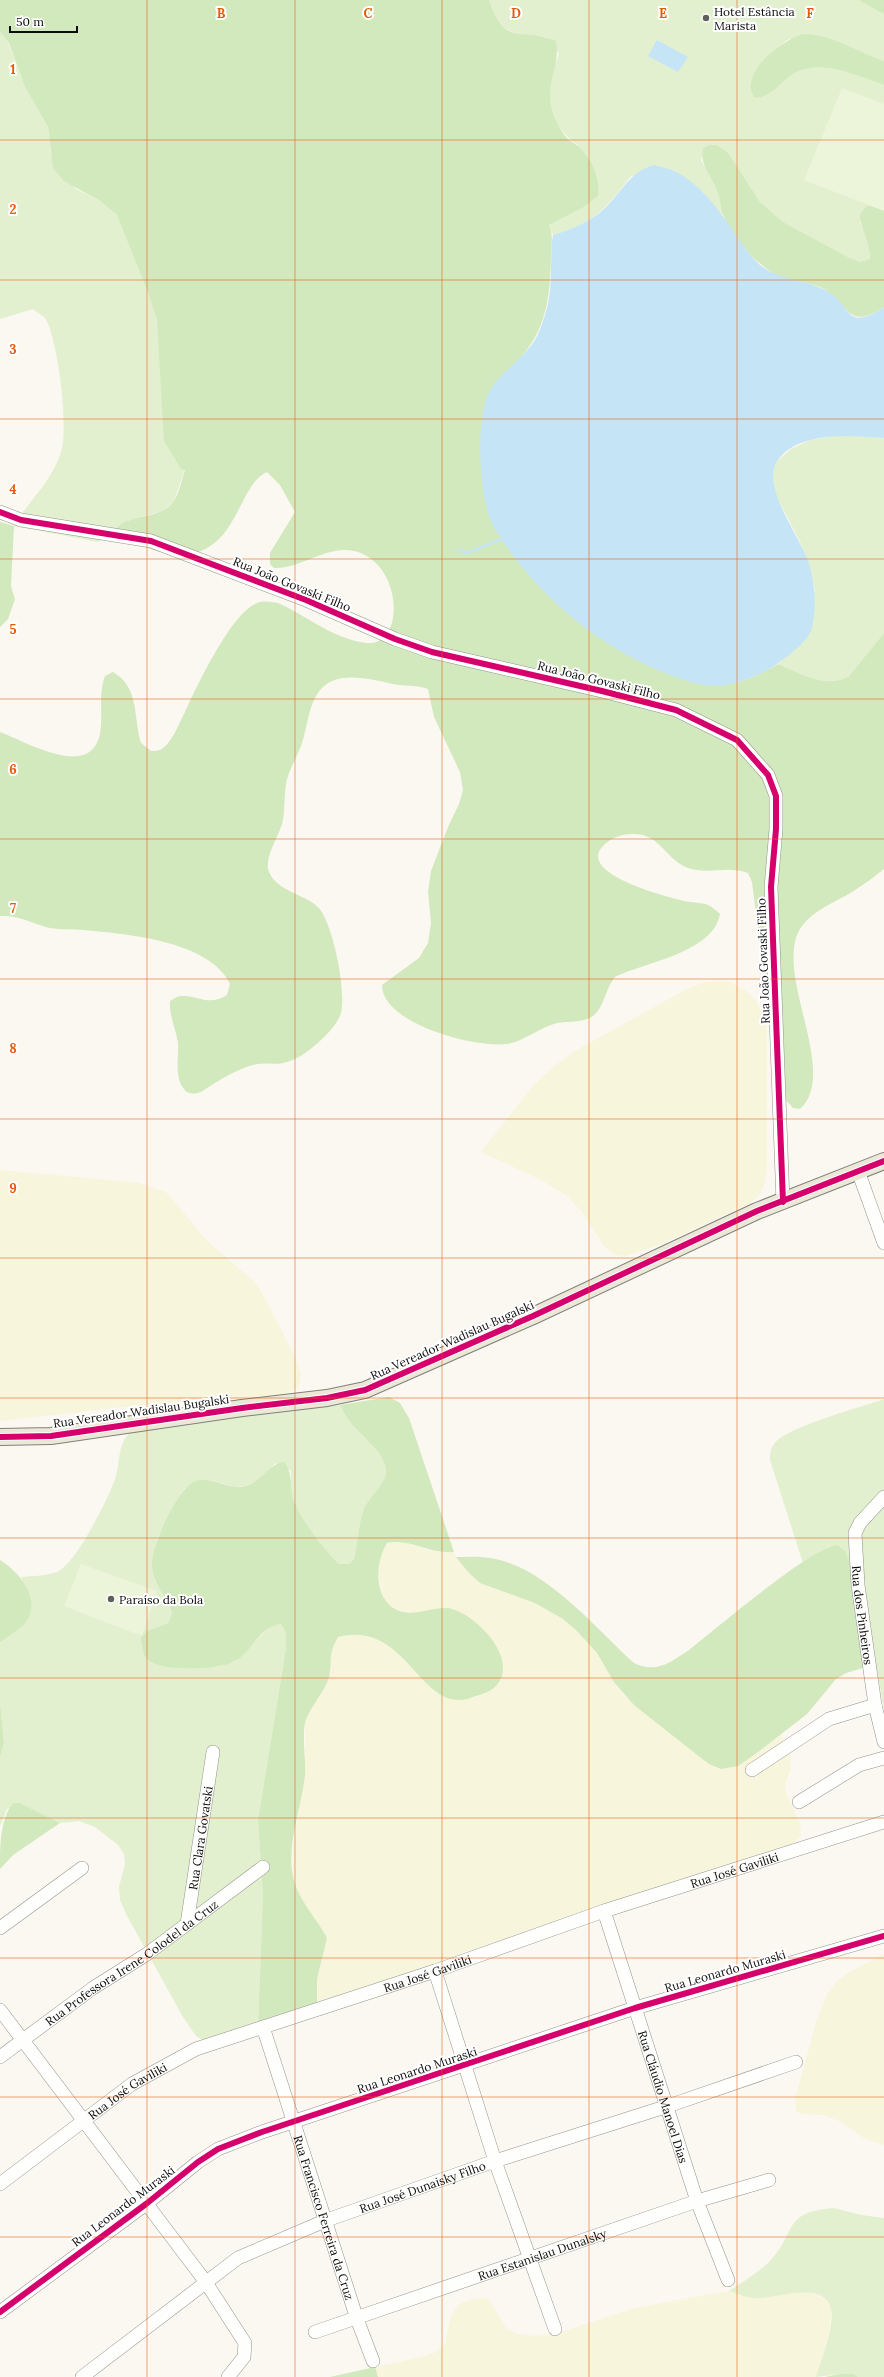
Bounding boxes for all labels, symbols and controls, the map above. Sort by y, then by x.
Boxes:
place label: Hotel Estância Marista [714,4,795,33]
text: B [217,5,226,22]
text: C [364,5,373,22]
text: D [511,5,521,22]
text: E [659,5,667,22]
text: F [806,5,814,22]
scale bar [10,8,77,34]
marker: Hotel Estância Marista [701,13,711,23]
text: 50 m [16,14,44,29]
text: 1 [10,61,16,78]
text: 2 [10,201,17,218]
text: 3 [9,341,17,358]
text: 4 [9,481,17,498]
street label: Rua João Govaski Filho [231,553,353,615]
text: 5 [9,621,17,638]
street label: Rua João Govaski Filho [536,657,662,703]
text: 6 [9,761,17,778]
street label: Rua João Govaski Filho [753,898,773,1024]
text: 7 [10,900,16,917]
text: 8 [9,1040,17,1057]
text: 9 [9,1180,17,1197]
street label: Rua Vereador Wadislau Bugalski [368,1297,536,1383]
street label: Rua Vereador Wadislau Bugalski [52,1391,230,1431]
street label: Rua dos Pinheiros [849,1565,877,1666]
place label: Paraíso da Bola [119,1592,203,1607]
marker: Paraíso da Bola [106,1594,116,1604]
street label: Rua Clara Govatski [185,1785,215,1891]
street label: Rua José Gaviliki [688,1849,780,1891]
street label: Rua Professora Irene Colodel da Cruz [42,1896,221,2029]
street label: Rua Leonardo Muraski [663,1947,787,1995]
street label: Rua José Gaviliki [381,1951,473,1995]
street label: Rua Cláudio Manoel Dias [635,2029,692,2165]
street label: Rua Leonardo Muraski [355,2044,479,2096]
street label: Rua José Gaviliki [85,2059,169,2122]
street label: Rua Francisco Ferreira da Cruz [291,2133,358,2302]
street label: Rua José Dunaisky Filho [357,2157,487,2216]
street label: Rua Leonardo Muraski [68,2162,178,2250]
street label: Rua Estanislau Dunalsky [476,2225,609,2283]

